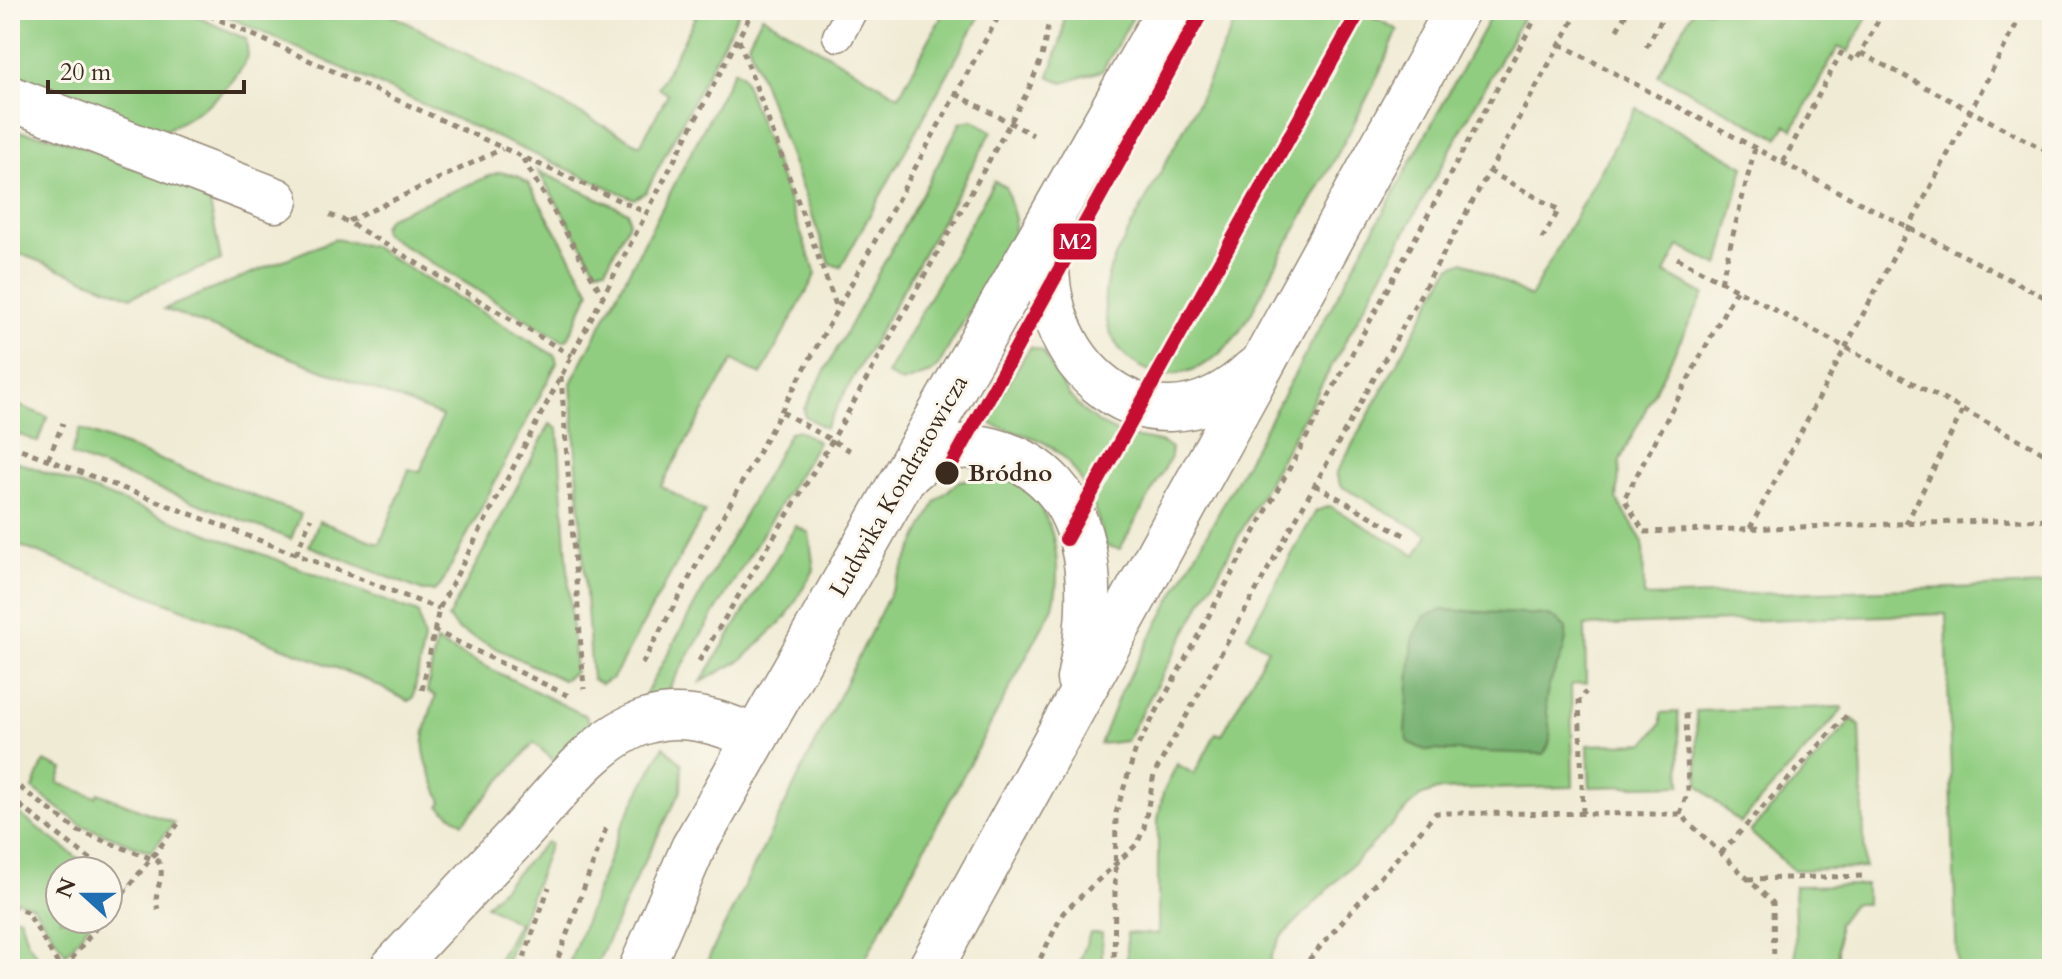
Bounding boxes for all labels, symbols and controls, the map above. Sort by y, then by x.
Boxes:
scale bar [48,44,244,94]
text: 20 m [60,56,112,89]
line badge: M2 [1052,222,1098,261]
text: M2 [1059,227,1091,257]
street label: Ludwika Kondratowicza [822,368,976,603]
place label: Bródno [968,457,1052,490]
marker: Bródno [933,459,961,487]
north arrow [44,855,124,935]
text: N [49,874,84,902]

